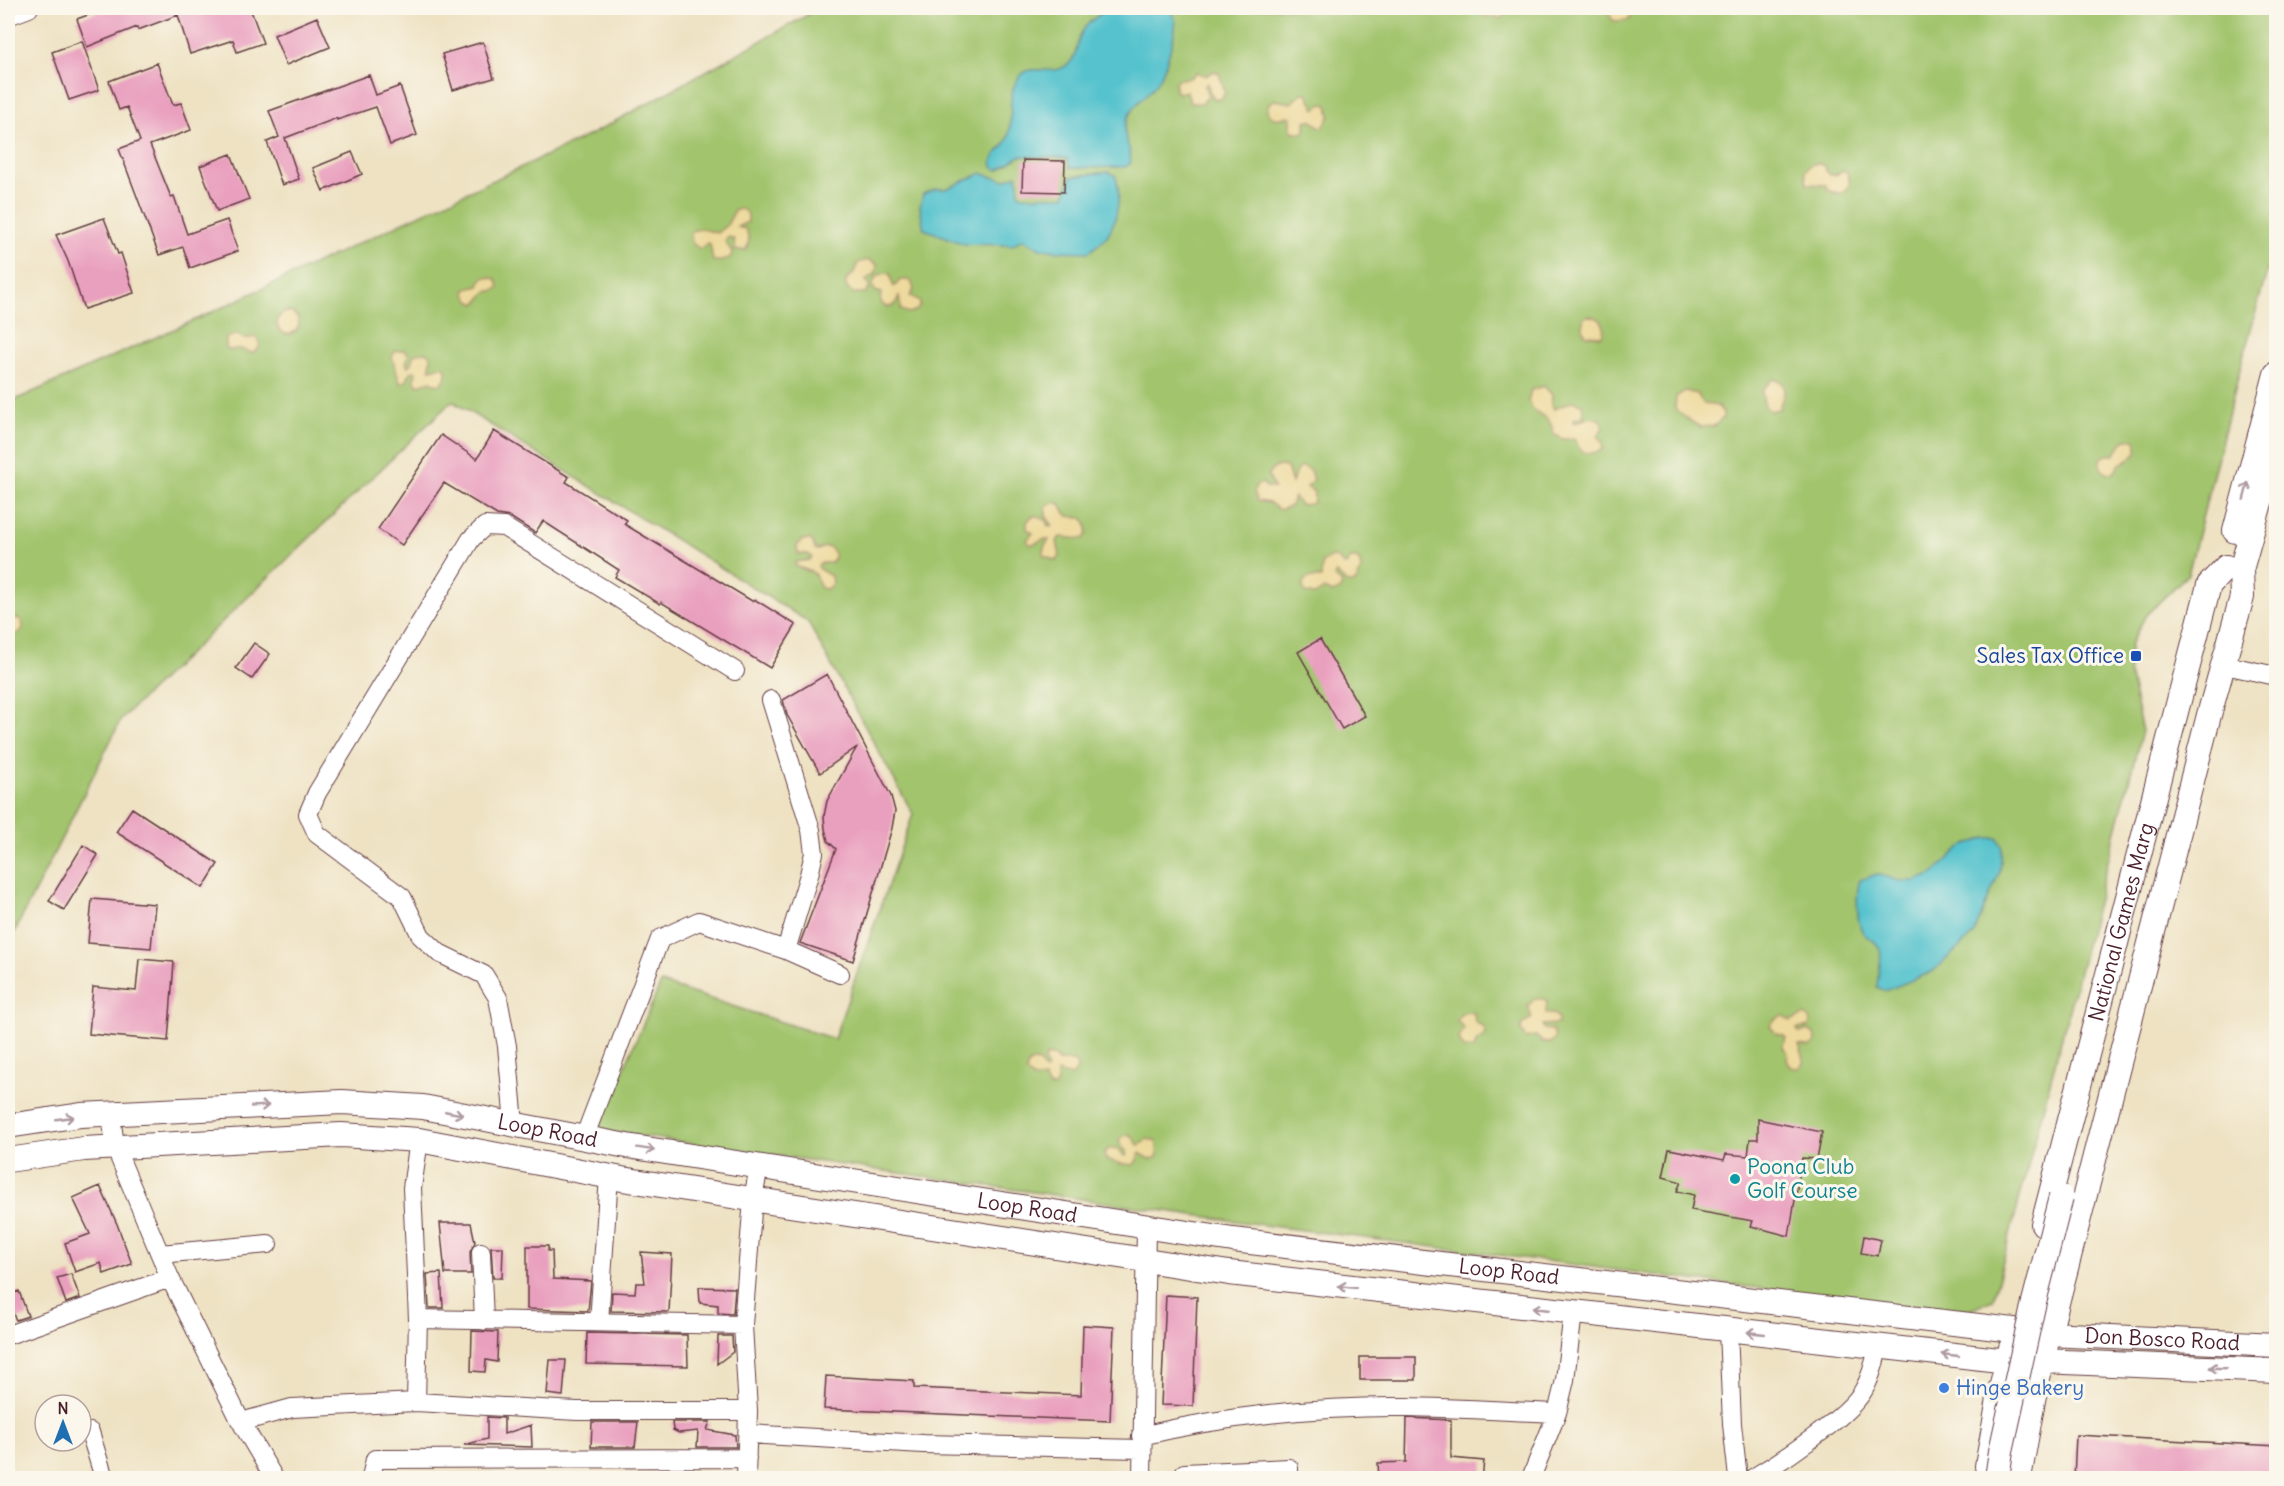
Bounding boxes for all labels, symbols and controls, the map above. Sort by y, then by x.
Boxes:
one-way arrow [2241,481,2252,500]
place label: Sales Tax Office [1976,642,2124,669]
marker: Sales Tax Office [2129,649,2143,663]
street label: National Games Marg [2082,820,2160,1024]
one-way arrow [250,1101,269,1112]
one-way arrow [444,1108,463,1119]
street label: Loop Road [495,1108,600,1153]
one-way arrow [55,1112,75,1123]
one-way arrow [635,1143,655,1154]
place label: Poona Club Golf Course [1747,1153,1858,1204]
marker: Poona Club Golf Course [1728,1172,1742,1186]
street label: Loop Road [975,1186,1079,1229]
street label: Loop Road [1457,1252,1561,1290]
one-way arrow [1338,1281,1358,1292]
one-way arrow [1532,1303,1552,1314]
street label: Don Bosco Road [2084,1322,2241,1356]
one-way arrow [1746,1327,1766,1338]
one-way arrow [1940,1349,1960,1360]
one-way arrow [2209,1363,2229,1374]
place label: Hinge Bakery [1956,1374,2084,1401]
marker: Hinge Bakery [1937,1381,1951,1395]
north arrow [33,1393,93,1453]
text: N [57,1398,69,1418]

